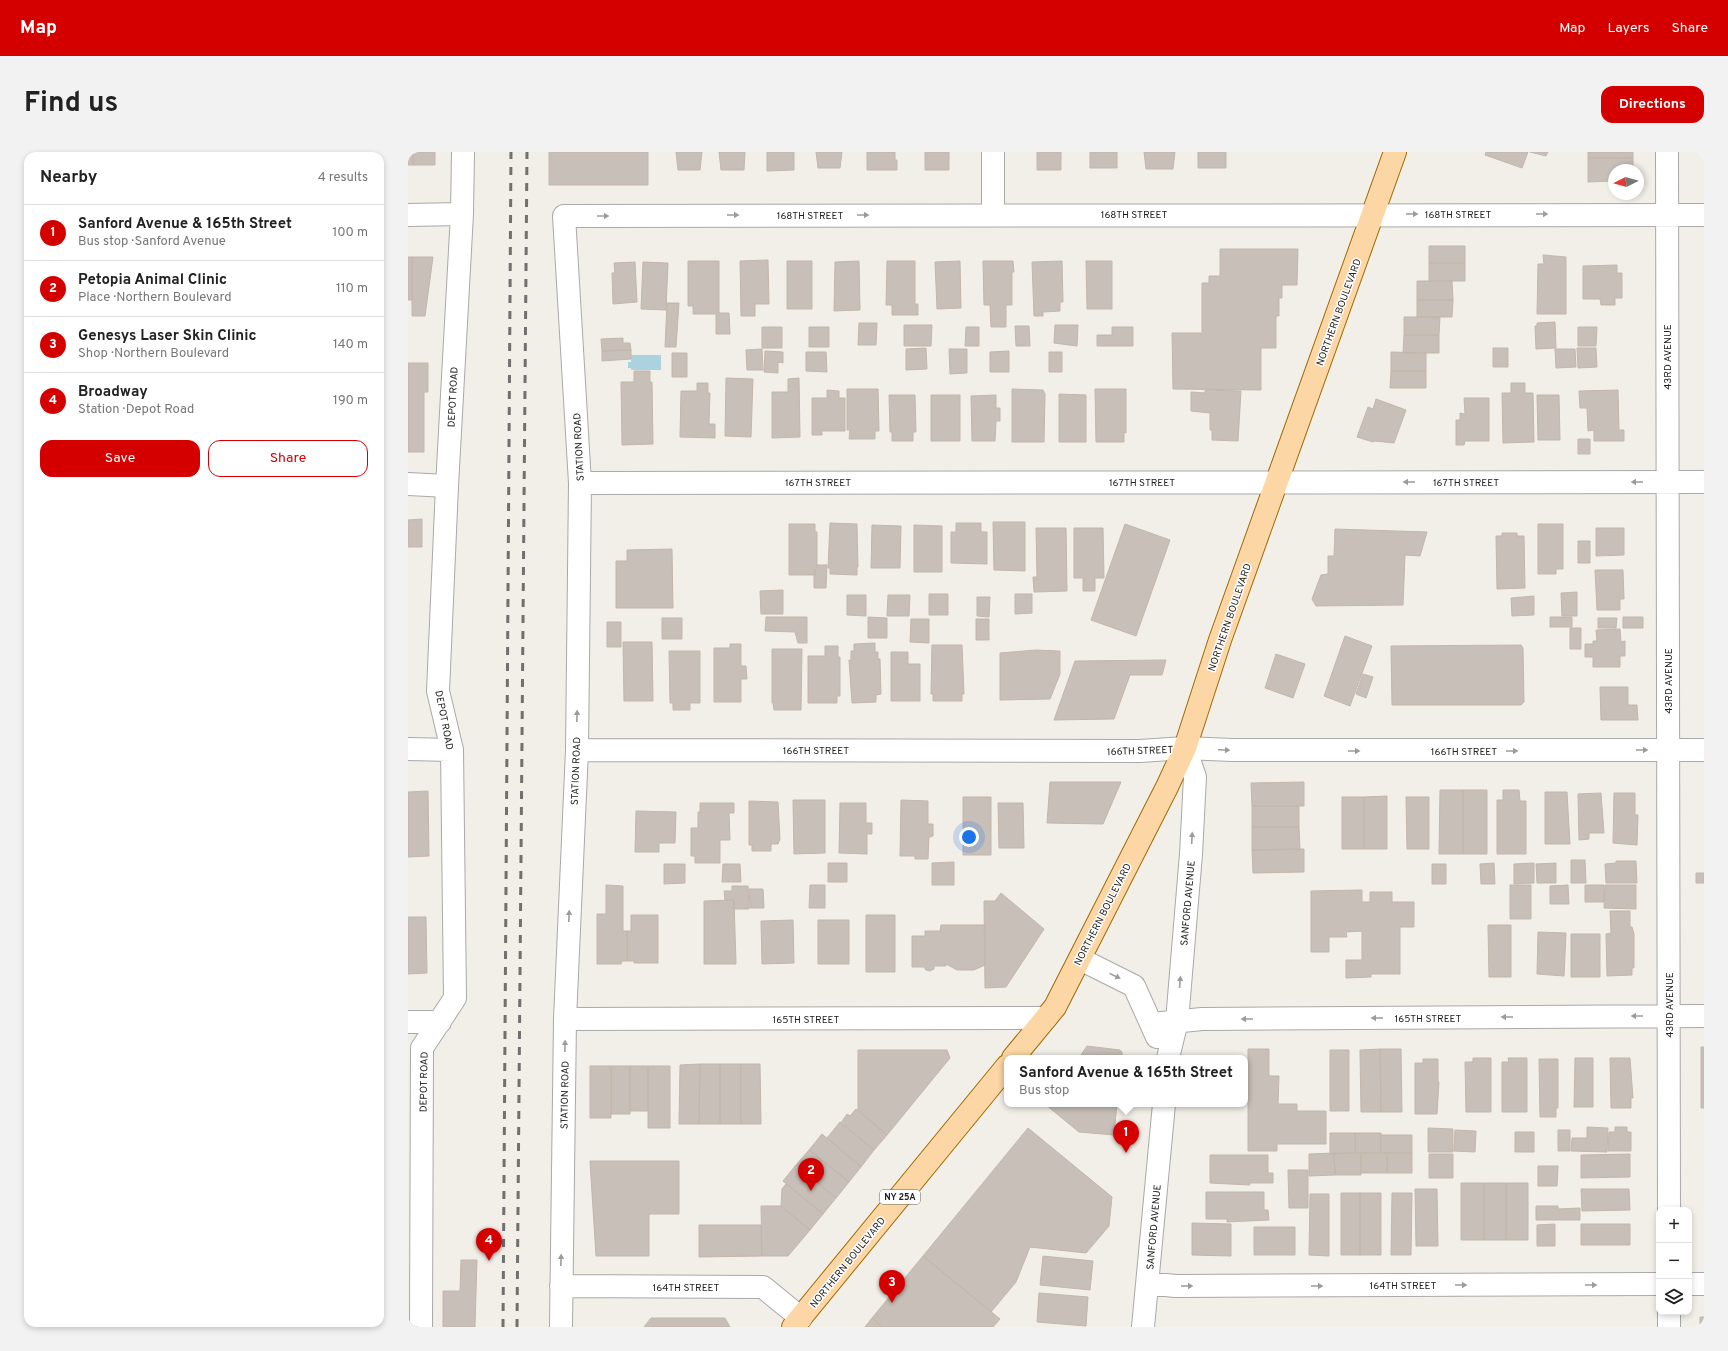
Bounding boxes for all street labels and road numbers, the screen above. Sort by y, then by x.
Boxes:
street label: 168TH STREET [1101,209,1167,222]
street label: 168TH STREET [1425,209,1491,222]
street label: 168TH STREET [777,210,843,223]
street label: NORTHERN BOULEVARD [1314,257,1365,368]
street label: 43RD AVENUE [1662,324,1675,390]
street label: DEPOT ROAD [445,366,462,428]
street label: STATION ROAD [571,412,588,481]
street label: 167TH STREET [785,477,851,490]
street label: 167TH STREET [1109,477,1175,490]
street label: 167TH STREET [1433,477,1499,490]
street label: NORTHERN BOULEVARD [1206,562,1255,673]
street label: 43RD AVENUE [1663,648,1676,714]
street label: DEPOT ROAD [431,689,456,751]
street label: STATION ROAD [569,737,584,805]
street label: 166TH STREET [1107,744,1174,759]
street label: 166TH STREET [783,745,849,758]
street label: 166TH STREET [1431,746,1497,759]
street label: SANFORD AVENUE [1178,860,1199,946]
street label: NORTHERN BOULEVARD [1072,861,1135,968]
street label: 43RD AVENUE [1664,972,1677,1038]
street label: 165TH STREET [1395,1013,1462,1026]
street label: 165TH STREET [773,1014,840,1027]
street label: DEPOT ROAD [417,1051,432,1112]
street label: STATION ROAD [558,1061,573,1129]
street label: SANFORD AVENUE [1144,1184,1165,1270]
road number: NY 25A [880,1190,920,1204]
street label: NORTHERN BOULEVARD [807,1215,889,1311]
street label: 164TH STREET [1370,1280,1437,1293]
street label: 164TH STREET [653,1282,720,1295]

